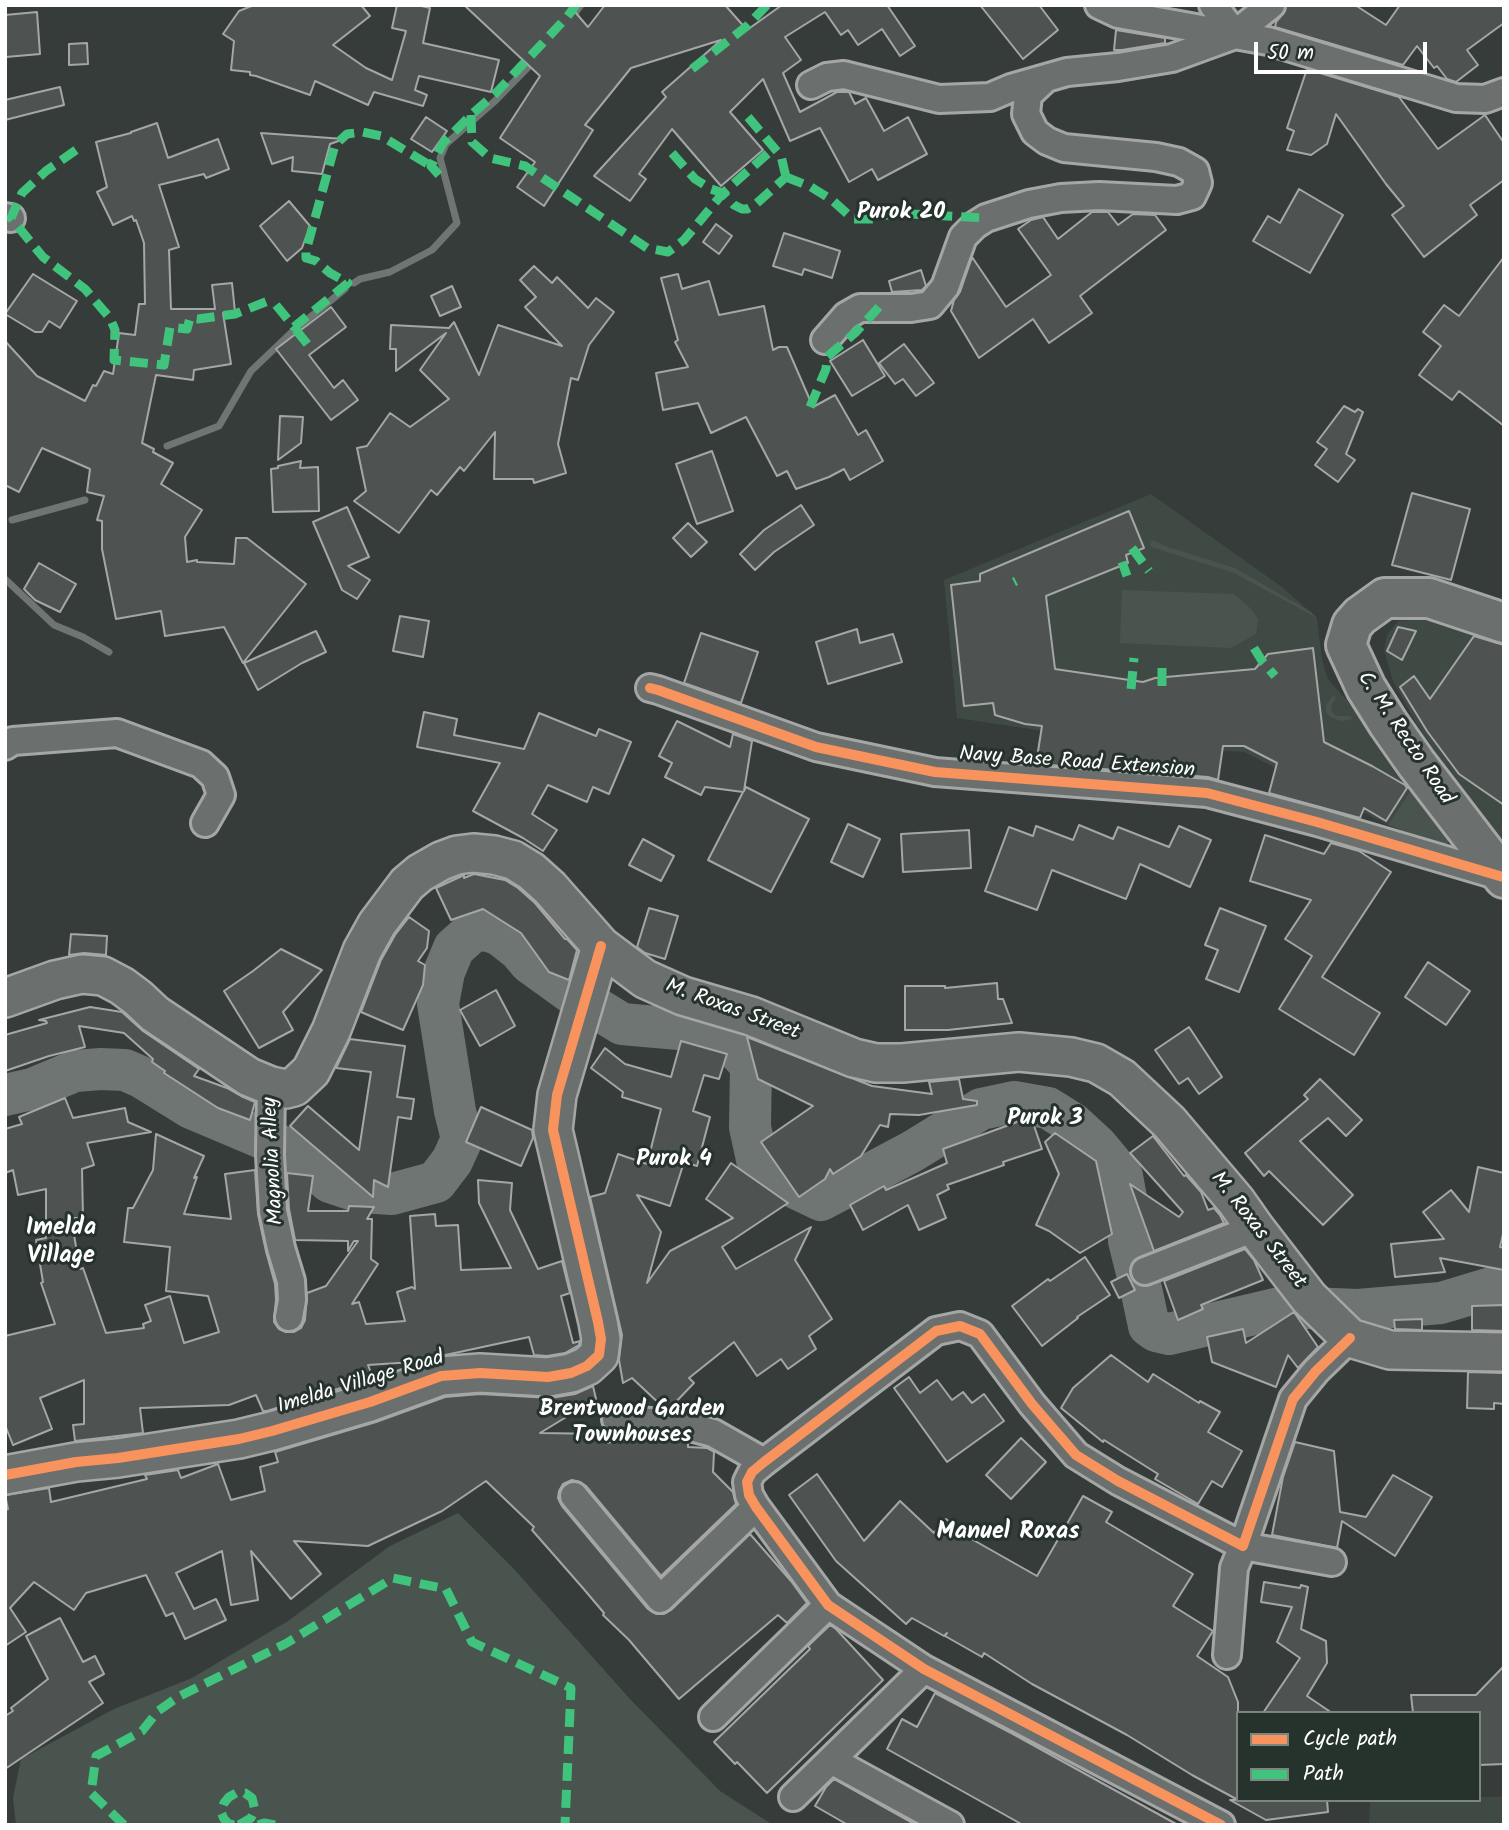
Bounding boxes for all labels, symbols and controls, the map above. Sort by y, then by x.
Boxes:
scale bar [1257,28,1430,72]
text: 50 m [1267,37,1314,70]
district label: Purok 20 [857,200,945,228]
street label: C. M. Recto Road [1350,668,1458,810]
street label: Navy Base Road Extension [958,743,1196,785]
street label: M. Roxas Street [661,975,803,1047]
street label: Magnolia Alley [259,1096,291,1226]
district label: Purok 3 [1007,1106,1083,1134]
district label: Purok 4 [636,1147,712,1175]
street label: M. Roxas Street [1204,1168,1310,1294]
district label: Imelda Village [26,1216,96,1272]
street label: Imelda Village Road [275,1347,447,1421]
district label: Brentwood Garden Townhouses [539,1397,725,1451]
district label: Manuel Roxas [937,1520,1079,1548]
legend [1236,1711,1481,1802]
text: Cycle path [1303,1723,1397,1756]
text: Path [1303,1758,1344,1791]

